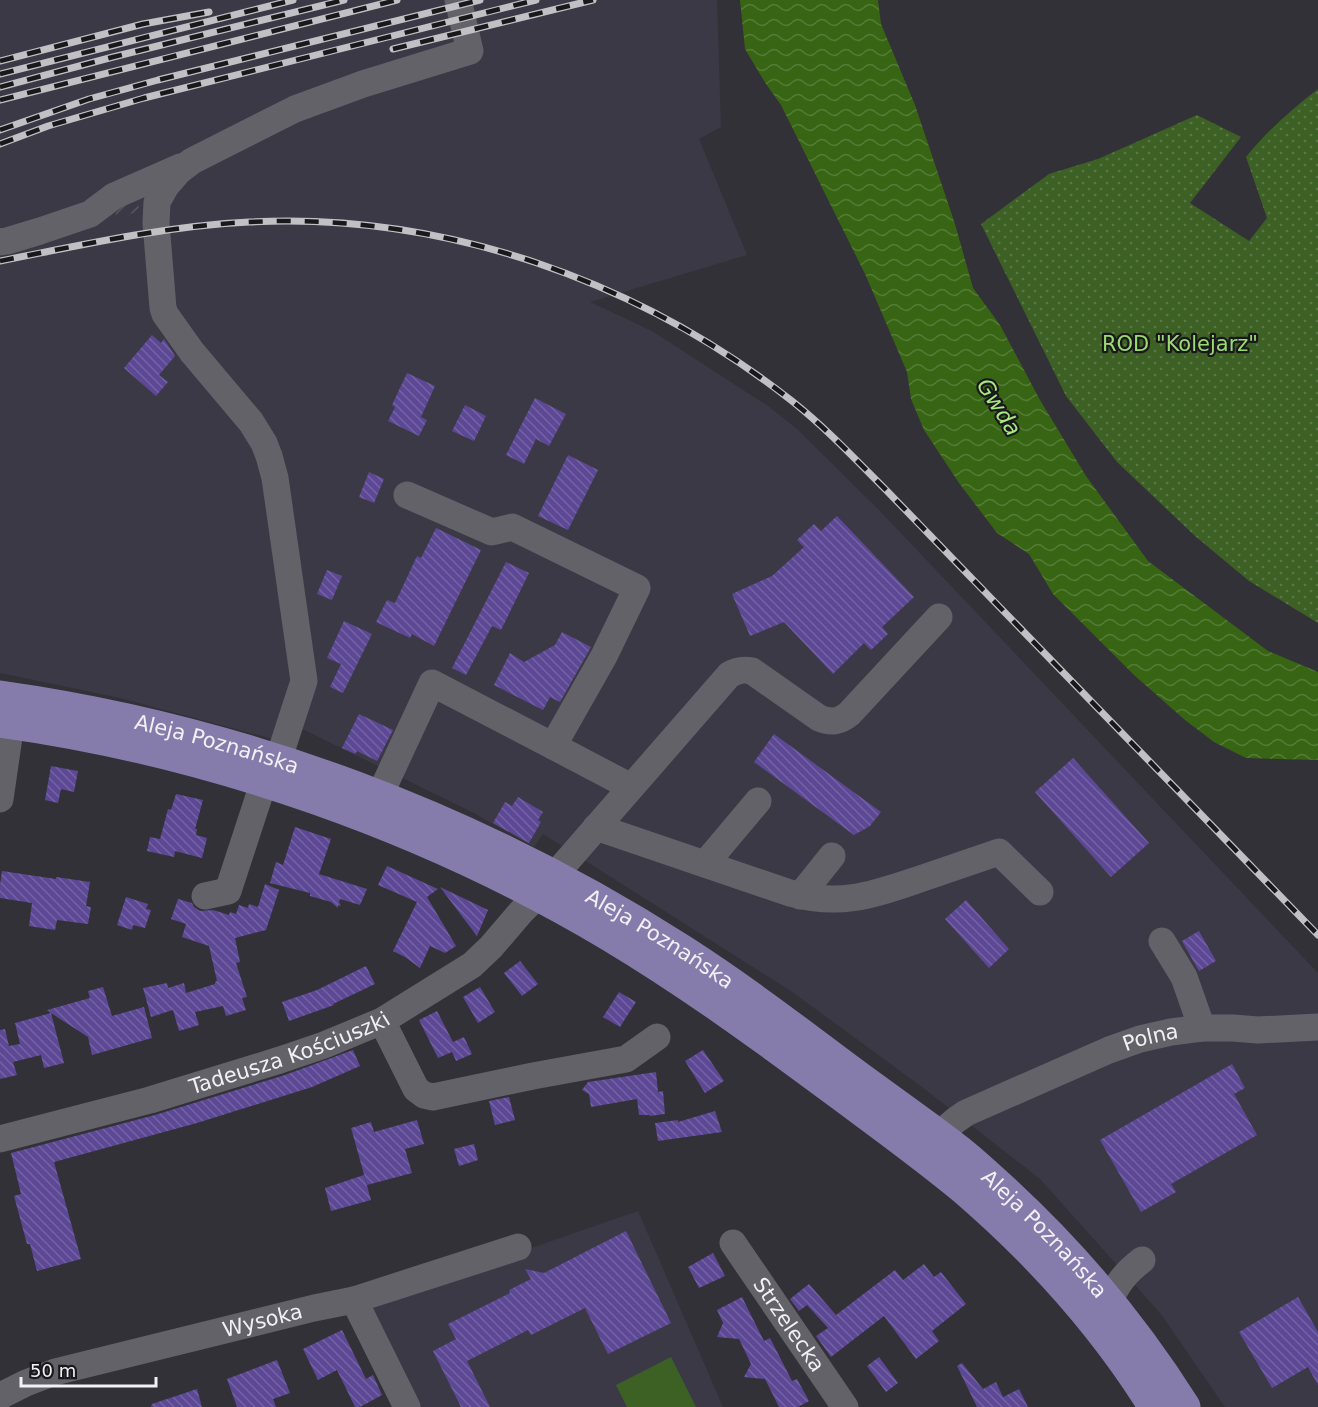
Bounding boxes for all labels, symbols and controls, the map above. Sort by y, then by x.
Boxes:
park label: ROD "Kolejarz" [1102,332,1258,356]
water label: Gwda [972,374,1026,440]
street label: Aleja Poznańska [132,710,302,779]
street label: Aleja Poznańska [582,884,738,994]
street label: Tadeusza Kościuszki [185,1007,394,1099]
street label: Polna [1119,1019,1180,1056]
street label: Aleja Poznańska [977,1165,1112,1303]
street label: Strzelecka [748,1273,830,1377]
street label: Wysoka [220,1299,305,1342]
scale bar [21,1350,156,1388]
text: 50 m [30,1360,76,1381]

